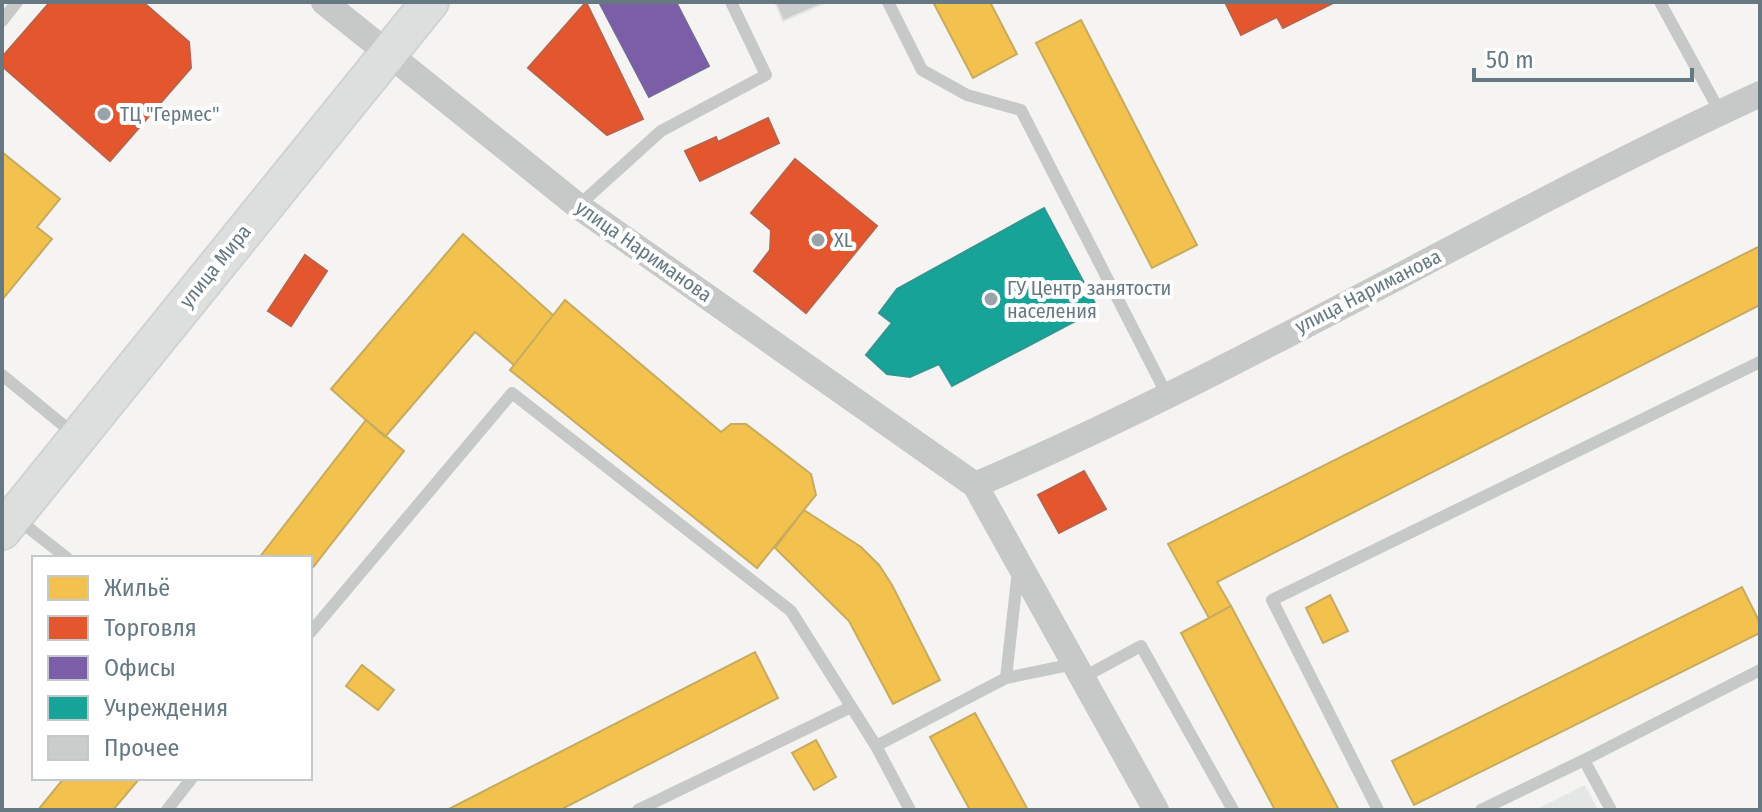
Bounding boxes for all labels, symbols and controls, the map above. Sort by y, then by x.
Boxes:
scale bar [1474,32,1692,82]
text: 50 m [1486,46,1534,74]
place label: ТЦ "Гермес" [120,102,219,126]
marker: ТЦ "Гермес" [95,105,113,123]
street label: улица Нариманова [571,195,717,307]
street label: улица Мира [174,220,256,312]
place label: XL [834,228,853,252]
marker: XL [809,231,827,249]
street label: улица Нариманова [1291,244,1445,338]
place label: ГУ Центр занятости населения [1007,276,1171,323]
marker: ГУ Центр занятости населения [982,290,1000,308]
legend [32,556,312,780]
text: Жильё [104,574,170,602]
text: Торговля [104,614,197,642]
text: Офисы [104,654,176,682]
text: Учреждения [103,694,228,722]
text: Прочее [104,734,179,762]

